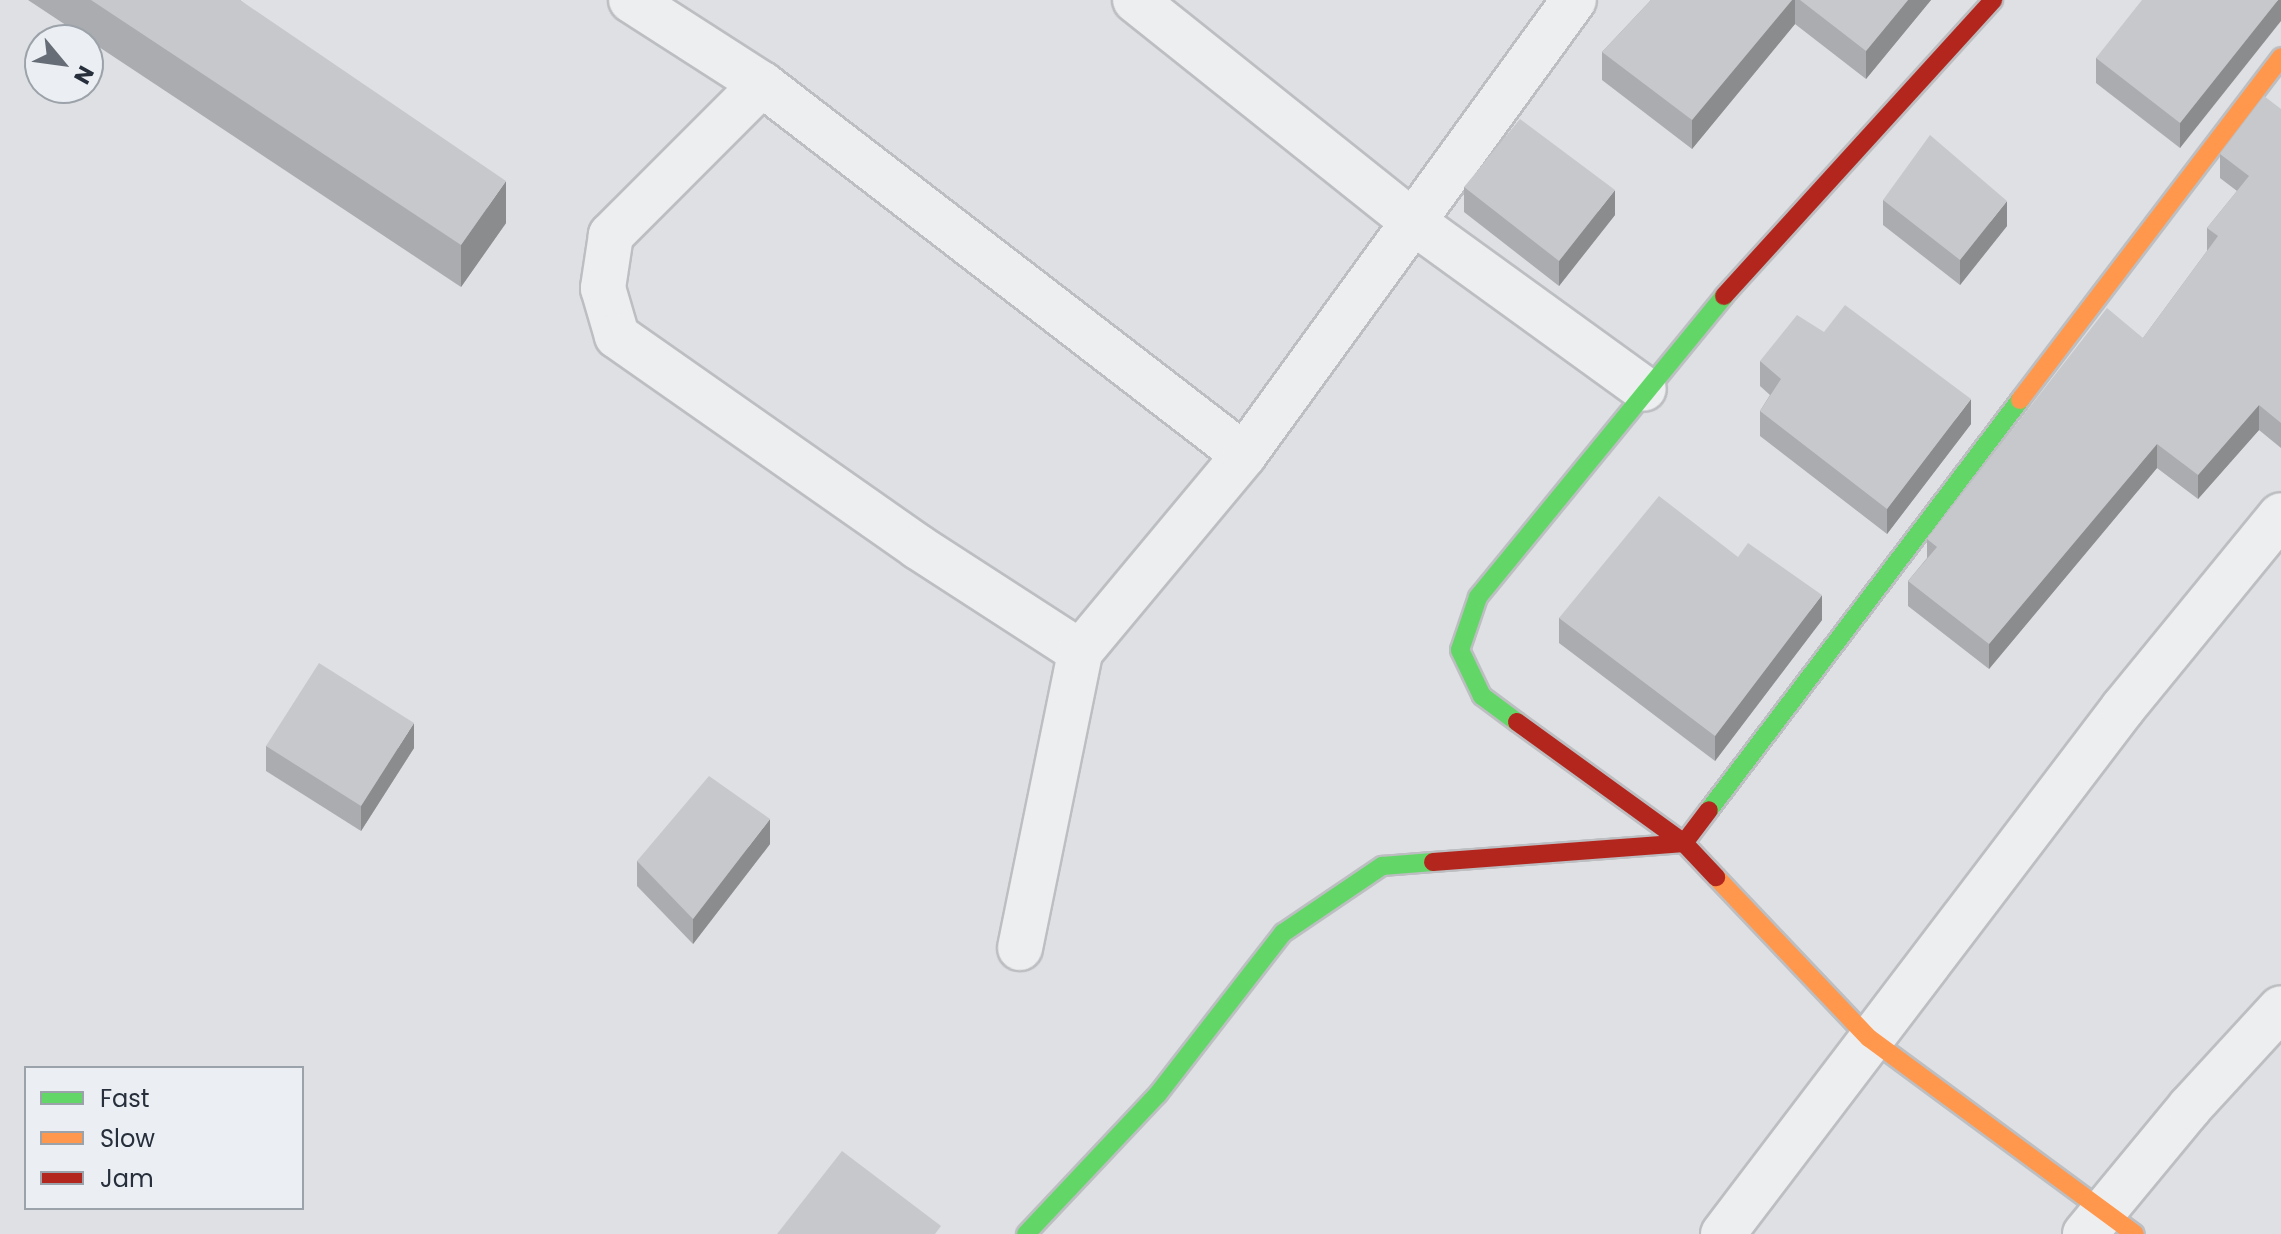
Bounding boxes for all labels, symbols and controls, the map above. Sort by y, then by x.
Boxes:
north arrow [24,24,104,104]
text: N [66,60,101,90]
legend [24,1066,304,1210]
text: Fast [100,1082,150,1115]
text: Slow [100,1122,155,1155]
text: Jam [100,1162,154,1195]

